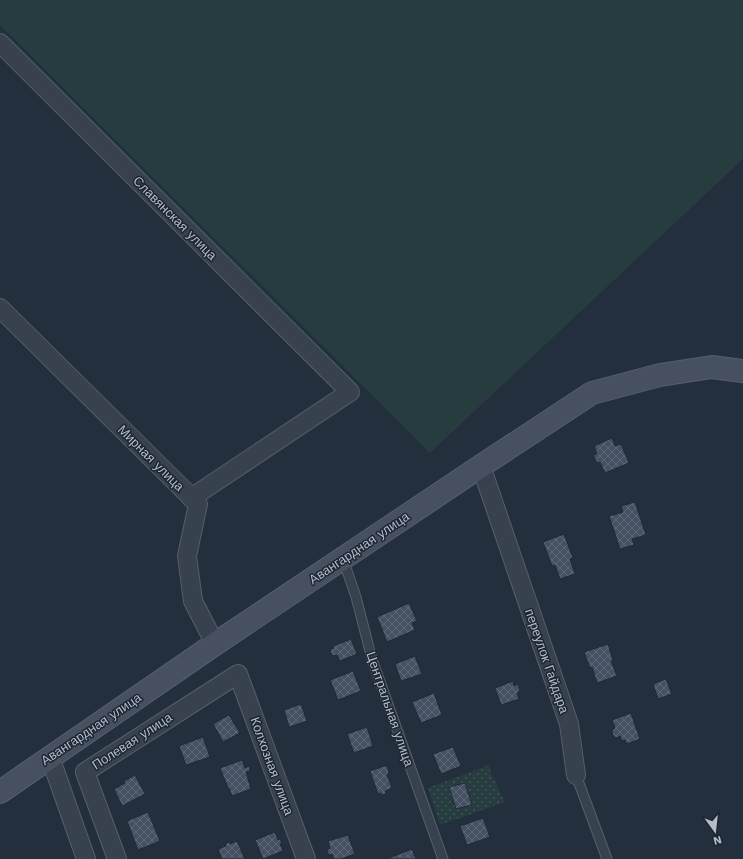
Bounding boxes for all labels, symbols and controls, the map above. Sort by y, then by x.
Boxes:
street label: Славянская улица [130,173,220,263]
street label: Мирная улица [115,422,188,495]
street label: Авангардная улица [306,508,413,587]
street label: переулок Гайдара [522,607,572,716]
street label: Центральная улица [363,650,417,769]
street label: Авангардная улица [38,689,145,768]
street label: Полевая улица [89,709,175,772]
street label: Колхозная улица [247,715,297,818]
north arrow [695,811,735,851]
text: N [712,833,723,848]

